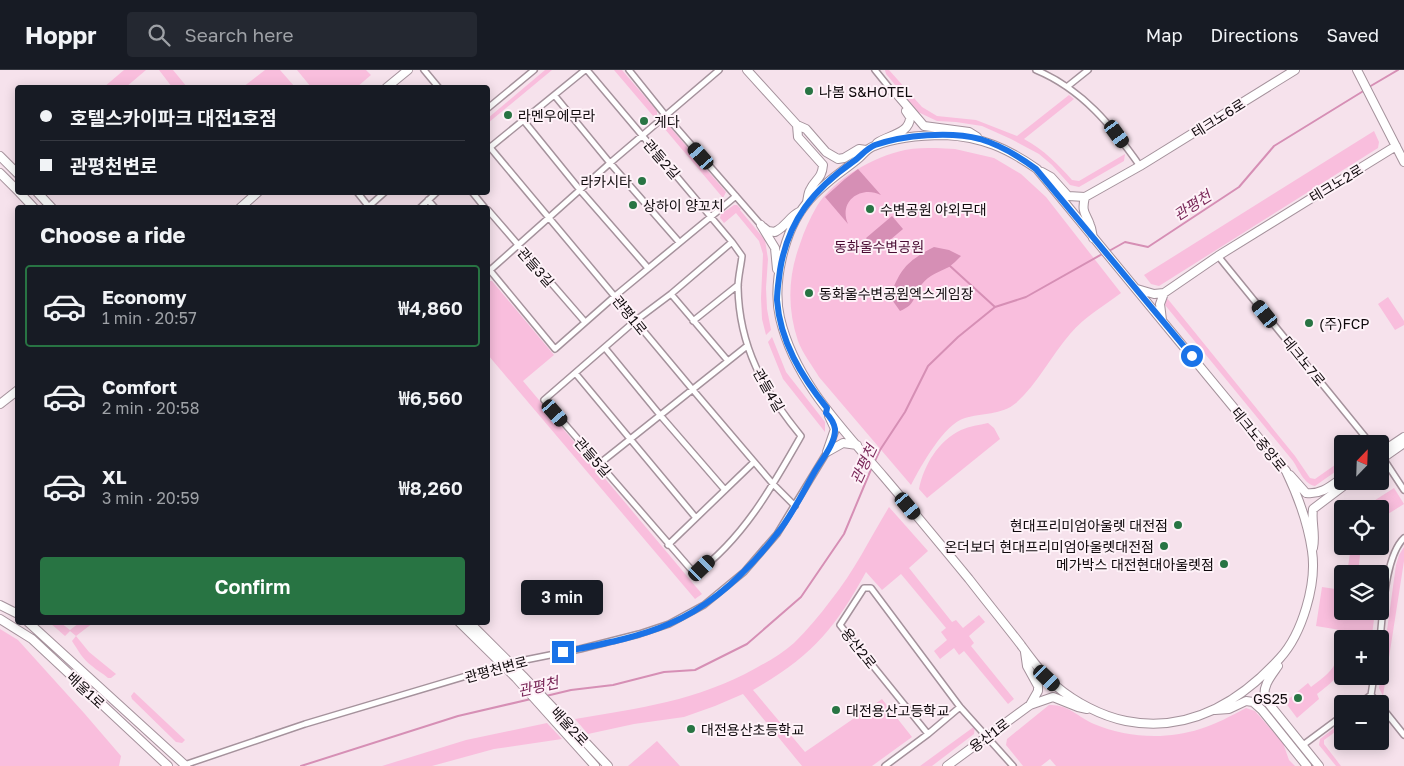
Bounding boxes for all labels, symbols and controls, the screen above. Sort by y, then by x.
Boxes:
search box [127,12,477,57]
text: Hoppr [25,20,97,49]
icon: search [145,21,173,49]
text: Search here [185,23,293,46]
text: Map [1146,24,1182,46]
text: Directions [1210,24,1298,46]
text: Saved [1326,24,1379,46]
place label: 나봄 S&HOTEL [819,83,913,100]
marker: 나봄 S&HOTEL [803,85,815,97]
street label: 테크노6로 [1188,95,1248,141]
text: 호텔스카이파크 대전1호점 [70,106,277,129]
place label: 라멘우에무라 [518,107,595,124]
marker: 라멘우에무라 [502,109,514,121]
place label: 게다 [654,113,680,130]
marker: 게다 [638,115,650,127]
car [1102,117,1131,151]
street label: 관들2길 [640,136,684,182]
car [685,140,716,172]
text: 관평천변로 [70,154,157,177]
street label: 테크노2로 [1306,160,1366,206]
place label: 라카시타 [580,173,632,190]
marker: 라카시타 [636,175,648,187]
water label: 관평천 [1170,185,1216,224]
place label: 상하이 양꼬치 [643,197,724,214]
marker: 상하이 양꼬치 [627,199,639,211]
place label: 수변공원 야외무대 [880,201,987,218]
marker: 수변공원 야외무대 [864,203,876,215]
text: Choose a ride [40,221,186,248]
park label: 동화울수변공원 [834,238,924,255]
street label: 관들3길 [514,244,558,290]
icon: car [42,284,87,329]
text: Economy [102,285,187,308]
place label: 동화울수변공원엑스게임장 [819,285,974,302]
marker: 동화울수변공원엑스게임장 [803,287,815,299]
street label: 관평1로 [609,292,651,338]
text: ₩4,860 [398,296,463,319]
car [1249,298,1280,330]
text: 1 min · 20:57 [102,308,197,328]
place label: (주)FCP [1319,315,1369,332]
marker: (주)FCP [1303,317,1315,329]
street label: 테크노7로 [1279,333,1329,389]
route start [1181,345,1203,367]
street label: 관들4길 [750,365,788,415]
icon: car [42,374,87,419]
text: Comfort [102,375,177,398]
text: ₩6,560 [399,386,463,409]
car [539,397,570,429]
text: 2 min · 20:58 [102,398,199,418]
street label: 테크노중앙로 [1228,404,1290,474]
street label: 관들5길 [571,434,615,480]
north arrow [1334,435,1389,490]
map controls [1334,435,1389,750]
water label: 관평천 [846,439,881,487]
icon: car [42,464,87,509]
text: XL [102,465,127,488]
text: ₩8,260 [399,476,463,499]
text: 3 min · 20:59 [102,488,199,508]
car [892,490,923,522]
button: locate [1334,500,1389,555]
place label: 현대프리미엄아울렛 대전점 [1010,517,1168,534]
marker: 현대프리미엄아울렛 대전점 [1172,519,1184,531]
place label: 온더보더 현대프리미엄아울렛대전점 [944,538,1154,555]
marker: 온더보더 현대프리미엄아울렛대전점 [1158,540,1170,552]
car [685,552,718,584]
place label: 메가박스 대전현대아울렛점 [1056,556,1214,573]
button: Confirm [40,557,465,615]
marker: 메가박스 대전현대아울렛점 [1218,558,1230,570]
button: layers [1334,565,1389,620]
callout: 3 min [522,580,604,614]
text: 3 min [541,587,583,607]
street label: 용산2로 [838,624,880,672]
button: + [1334,630,1389,685]
route end [552,641,574,663]
street label: 관평천변로 [463,652,529,686]
car [1031,662,1063,694]
street label: 배울1로 [64,668,108,712]
water label: 관평천 [516,672,562,699]
place label: GS25 [1253,690,1288,707]
marker: GS25 [1292,692,1304,704]
button: − [1334,695,1389,750]
place label: 대전용산고등학교 [846,702,949,719]
street label: 배울2로 [548,703,592,749]
marker: 대전용산고등학교 [830,704,842,716]
street label: 용산1로 [966,714,1012,755]
place label: 대전용산초등학교 [701,721,804,738]
marker: 대전용산초등학교 [685,723,697,735]

